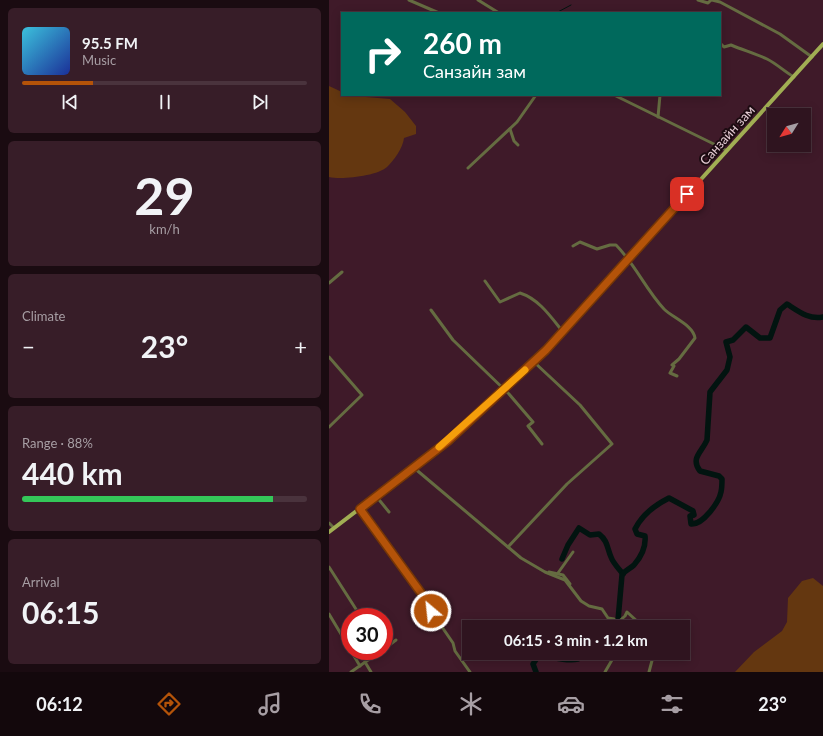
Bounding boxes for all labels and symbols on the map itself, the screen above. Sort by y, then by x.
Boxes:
street label: Санзайн зам [696,102,758,168]
north arrow [767,108,811,152]
pin [670,177,704,211]
position arrow [410,590,452,632]
speed limit sign: 30 [341,608,393,660]

